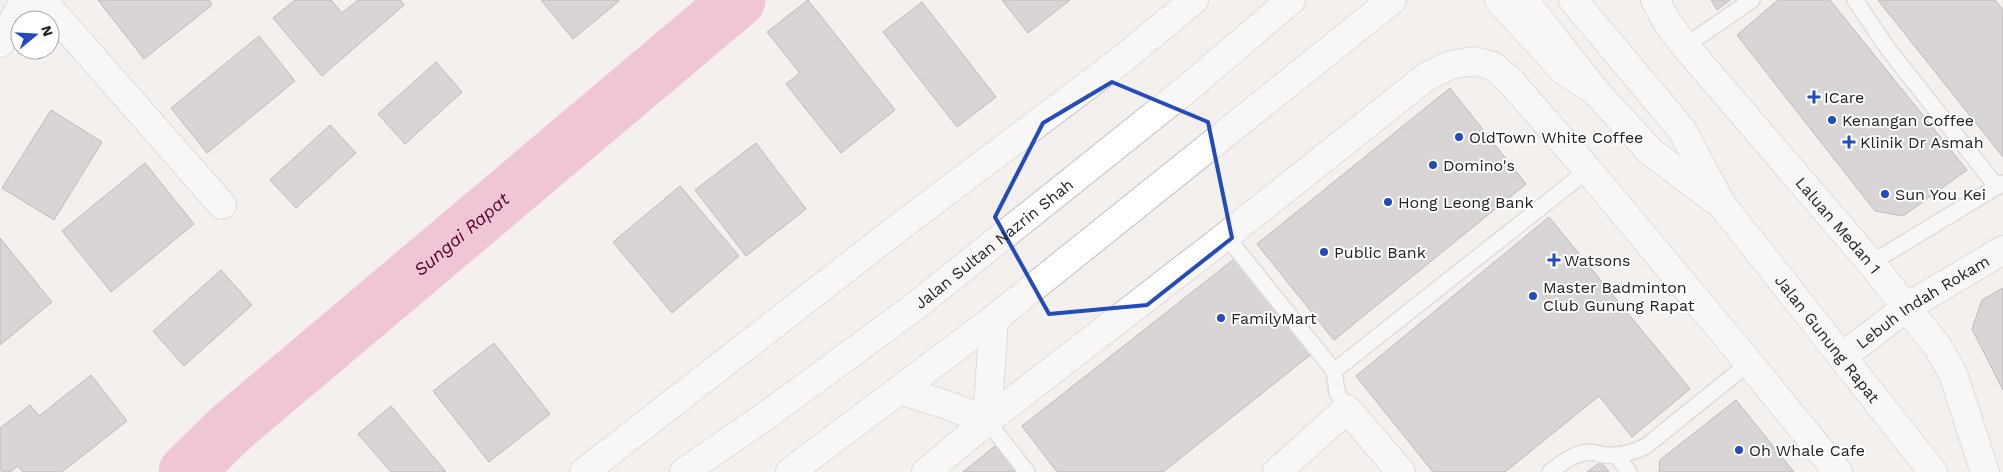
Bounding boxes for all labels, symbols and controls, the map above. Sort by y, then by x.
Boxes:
north arrow [10,10,60,60]
text: N [38,24,57,38]
place label: ICare [1824,88,1864,107]
marker: ICare [1808,91,1820,103]
place label: Kenangan Coffee [1842,111,1974,130]
marker: Kenangan Coffee [1826,114,1838,126]
place label: OldTown White Coffee [1469,128,1643,147]
marker: OldTown White Coffee [1453,131,1465,143]
place label: Klinik Dr Asmah [1860,133,1984,152]
marker: Klinik Dr Asmah [1842,135,1856,149]
place label: Domino's [1443,156,1515,175]
marker: Domino's [1427,159,1439,171]
street label: Laluan Medan 1 [1792,173,1885,277]
street label: Jalan Sultan Nazrin Shah [911,174,1077,313]
place label: Sun You Kei [1895,185,1986,204]
water label: Sungai Rapat [409,187,513,280]
marker: Sun You Kei [1879,188,1891,200]
place label: Hong Leong Bank [1398,193,1534,212]
marker: Hong Leong Bank [1382,196,1394,208]
place label: Public Bank [1334,243,1426,262]
marker: Public Bank [1318,246,1330,258]
place label: Watsons [1564,251,1631,270]
street label: Lebuh Indah Rokam [1852,251,1993,352]
marker: Watsons [1548,254,1560,266]
street label: Jalan Gunung Rapat [1771,271,1884,407]
place label: Master Badminton Club Gunung Rapat [1543,278,1695,315]
marker: Master Badminton Club Gunung Rapat [1527,290,1539,302]
place label: FamilyMart [1231,309,1317,328]
marker: FamilyMart [1215,312,1227,324]
place label: Oh Whale Cafe [1749,441,1865,460]
marker: Oh Whale Cafe [1733,444,1745,456]

